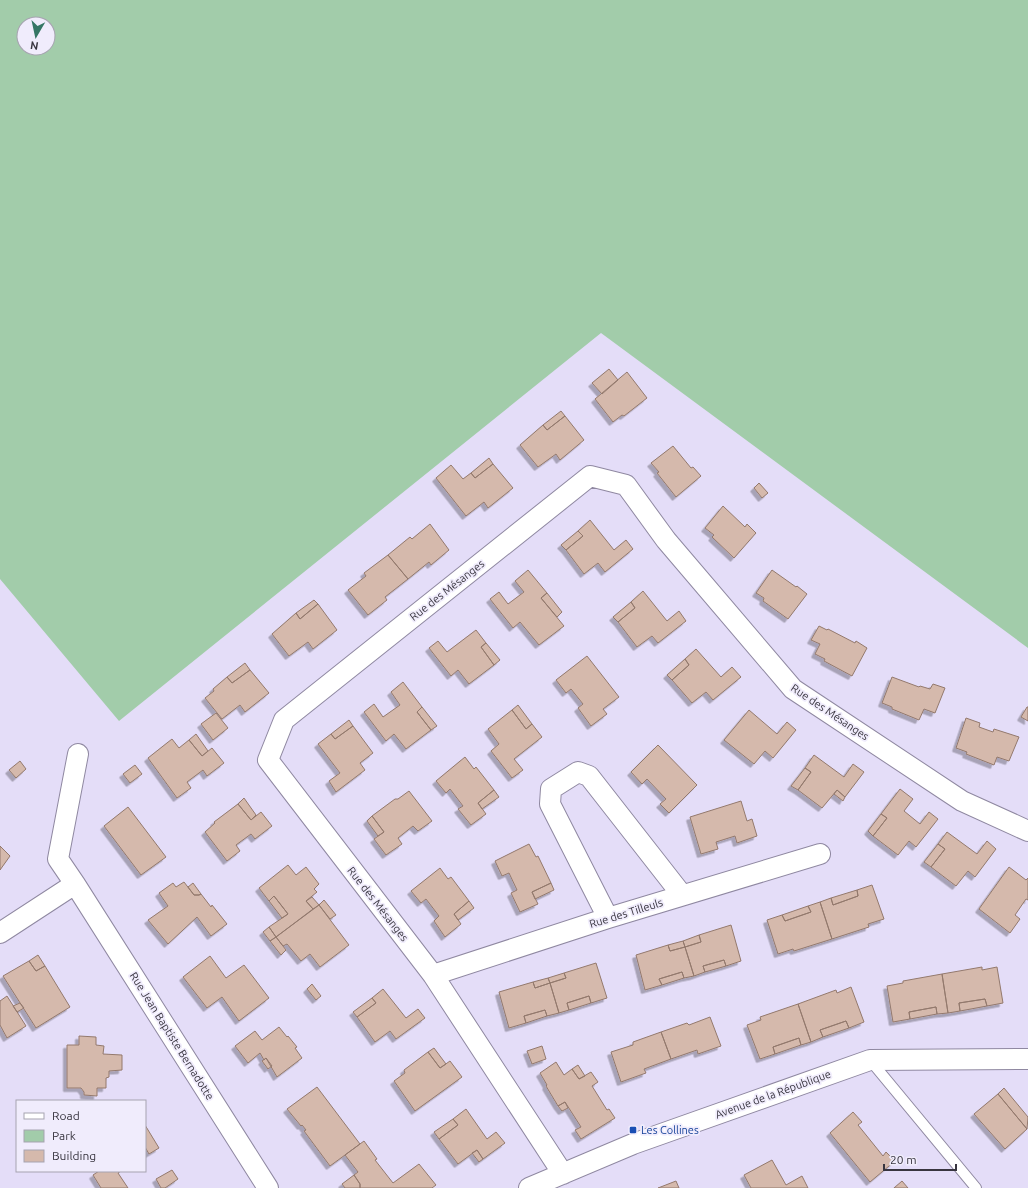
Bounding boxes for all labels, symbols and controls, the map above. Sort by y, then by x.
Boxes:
north arrow [16,16,56,56]
text: N [29,39,39,52]
street label: Rue des Mésanges [407,557,487,623]
street label: Rue des Mésanges [789,682,871,743]
street label: Rue des Mésanges [345,864,411,944]
street label: Rue des Tilleuls [588,896,664,930]
street label: Rue Jean Baptiste Bernadotte [128,970,216,1102]
street label: Avenue de la République [714,1067,832,1121]
legend [16,1100,146,1172]
text: Road [52,1109,80,1122]
place label: Les Collines [641,1124,699,1136]
marker: Les Collines [628,1125,638,1135]
text: Park [52,1129,76,1142]
scale bar [884,1146,956,1172]
text: Building [52,1149,96,1162]
text: 20 m [890,1153,917,1166]

